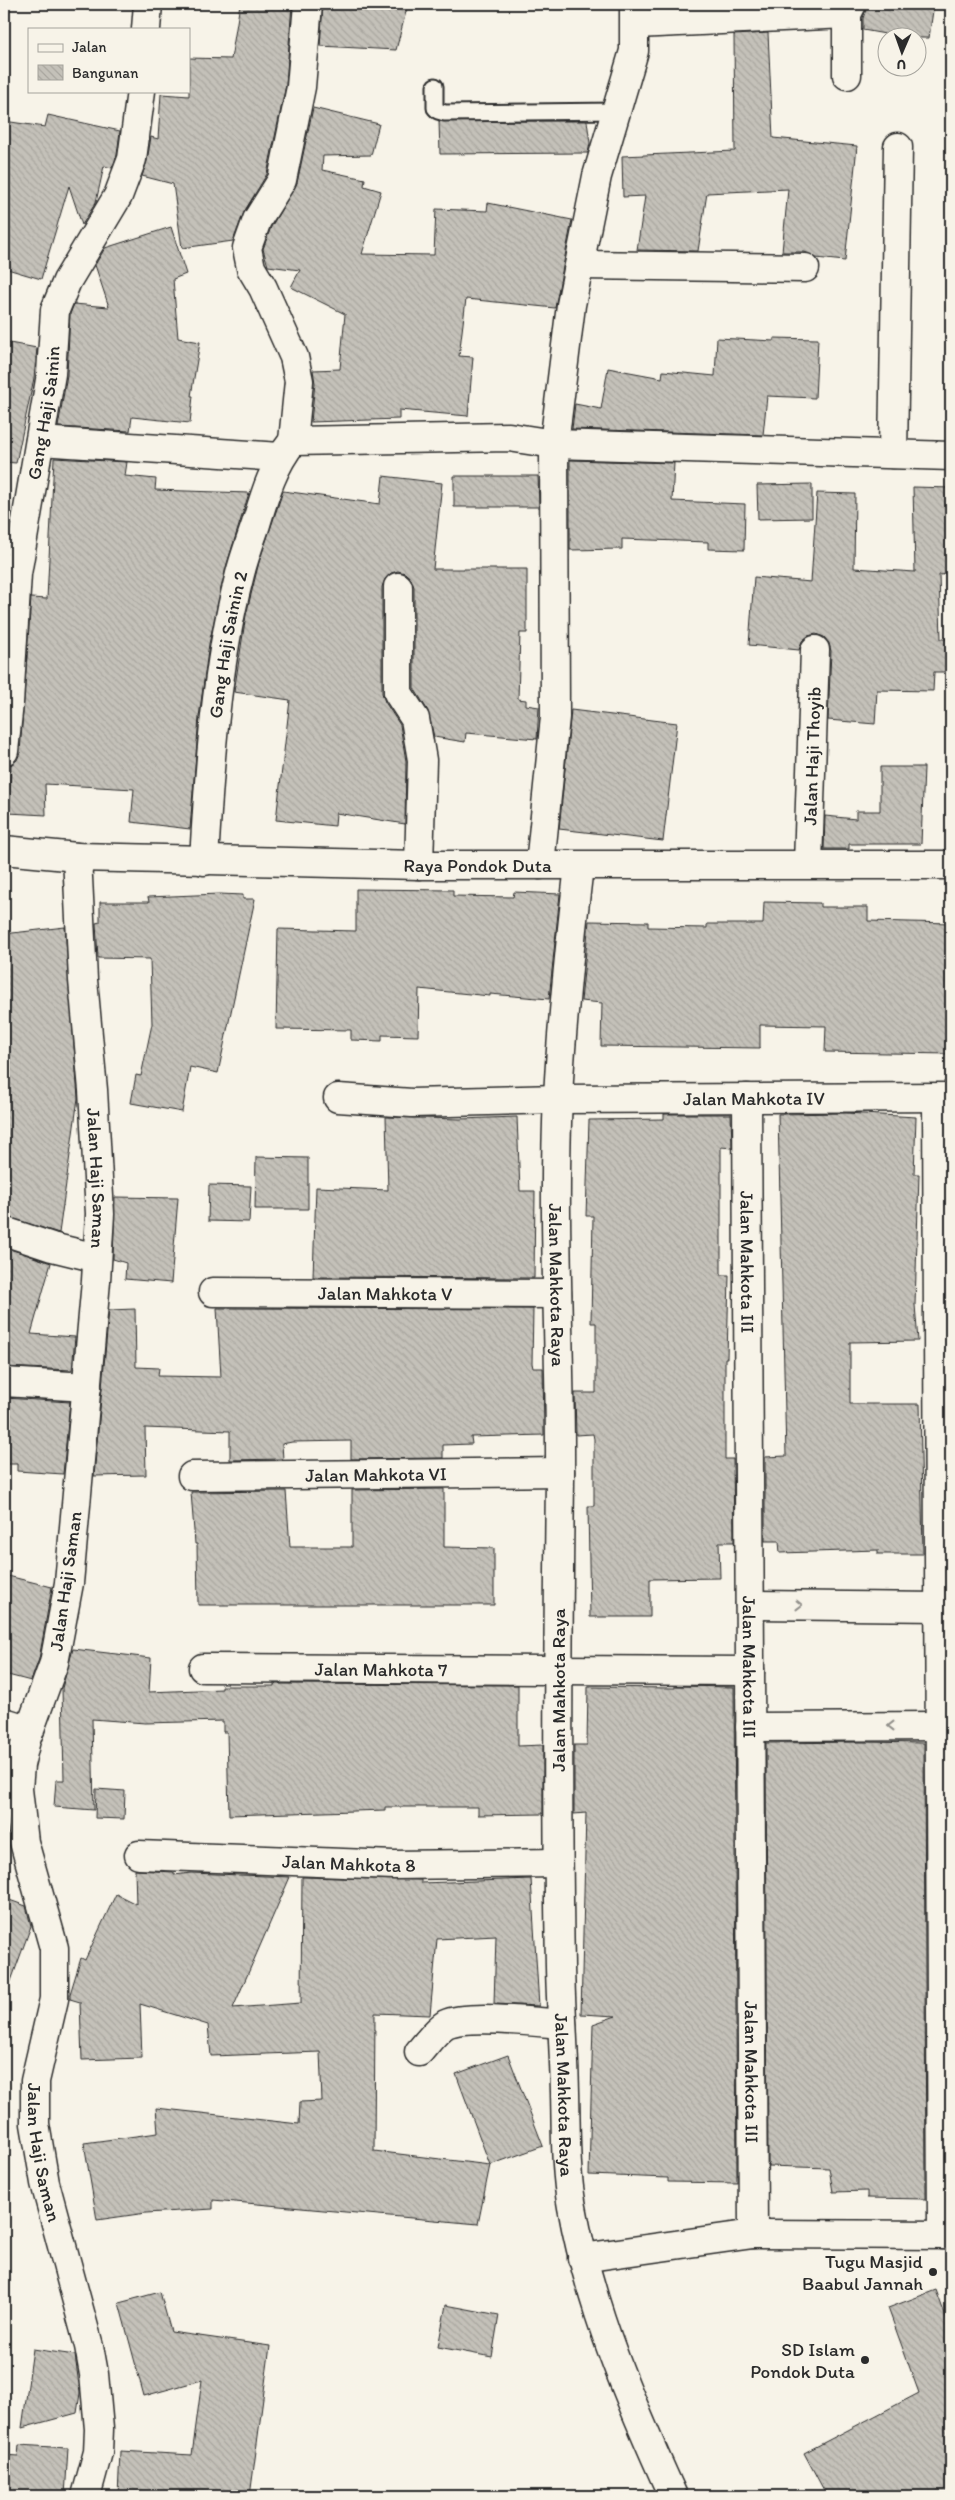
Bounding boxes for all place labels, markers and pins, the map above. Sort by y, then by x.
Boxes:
place label: Tugu Masjid Baabul Jannah [802,2250,924,2295]
marker: Tugu Masjid Baabul Jannah [927,2266,939,2278]
place label: SD Islam Pondok Duta [750,2338,855,2383]
marker: SD Islam Pondok Duta [859,2354,871,2366]

